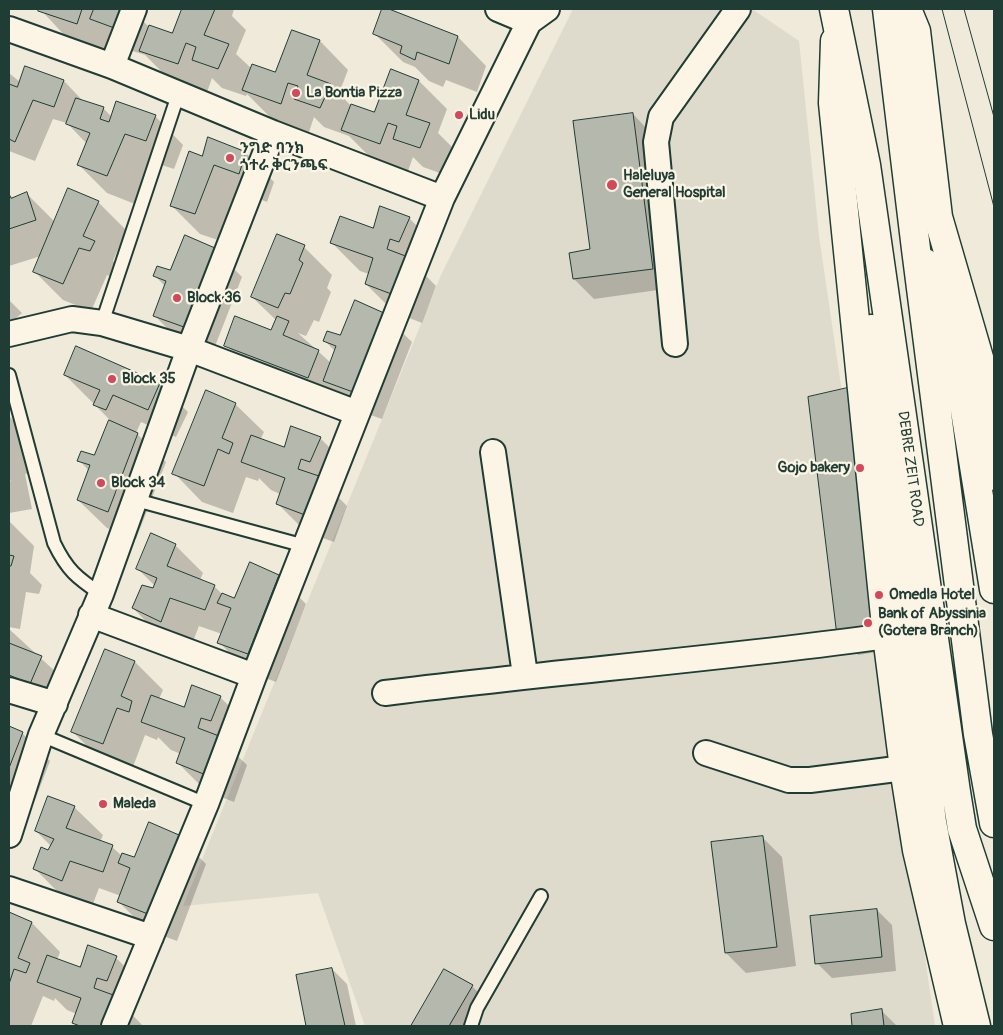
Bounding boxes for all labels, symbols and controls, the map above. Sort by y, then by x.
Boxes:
place label: La Bontia Pizza [306,84,402,102]
marker: La Bontia Pizza [290,87,302,99]
place label: Lidu [469,106,495,124]
marker: Lidu [453,109,465,121]
place label: ንግድ ባንክ ጎተራ ቅርንጫፍ [240,140,328,175]
marker: ንግድ ባንክ ጎተራ ቅርንጫፍ [224,152,236,164]
place label: Haleluya General Hospital [623,167,726,202]
marker: Haleluya General Hospital [605,178,619,192]
place label: Block 36 [187,289,241,307]
marker: Block 36 [171,292,183,304]
place label: Block 35 [122,370,176,388]
marker: Block 35 [106,373,118,385]
street label: DEBRE ZEIT ROAD [893,410,927,528]
place label: Gojo bakery [777,459,850,477]
marker: Gojo bakery [854,462,866,474]
place label: Block 34 [111,474,165,492]
marker: Block 34 [95,477,107,489]
place label: Omedla Hotel [889,586,975,604]
marker: Omedla Hotel [873,589,885,601]
place label: Bank of Abyssinia (Gotera Branch) [878,605,986,640]
marker: Bank of Abyssinia (Gotera Branch) [862,617,874,629]
place label: Maleda [113,795,156,813]
marker: Maleda [97,798,109,810]

